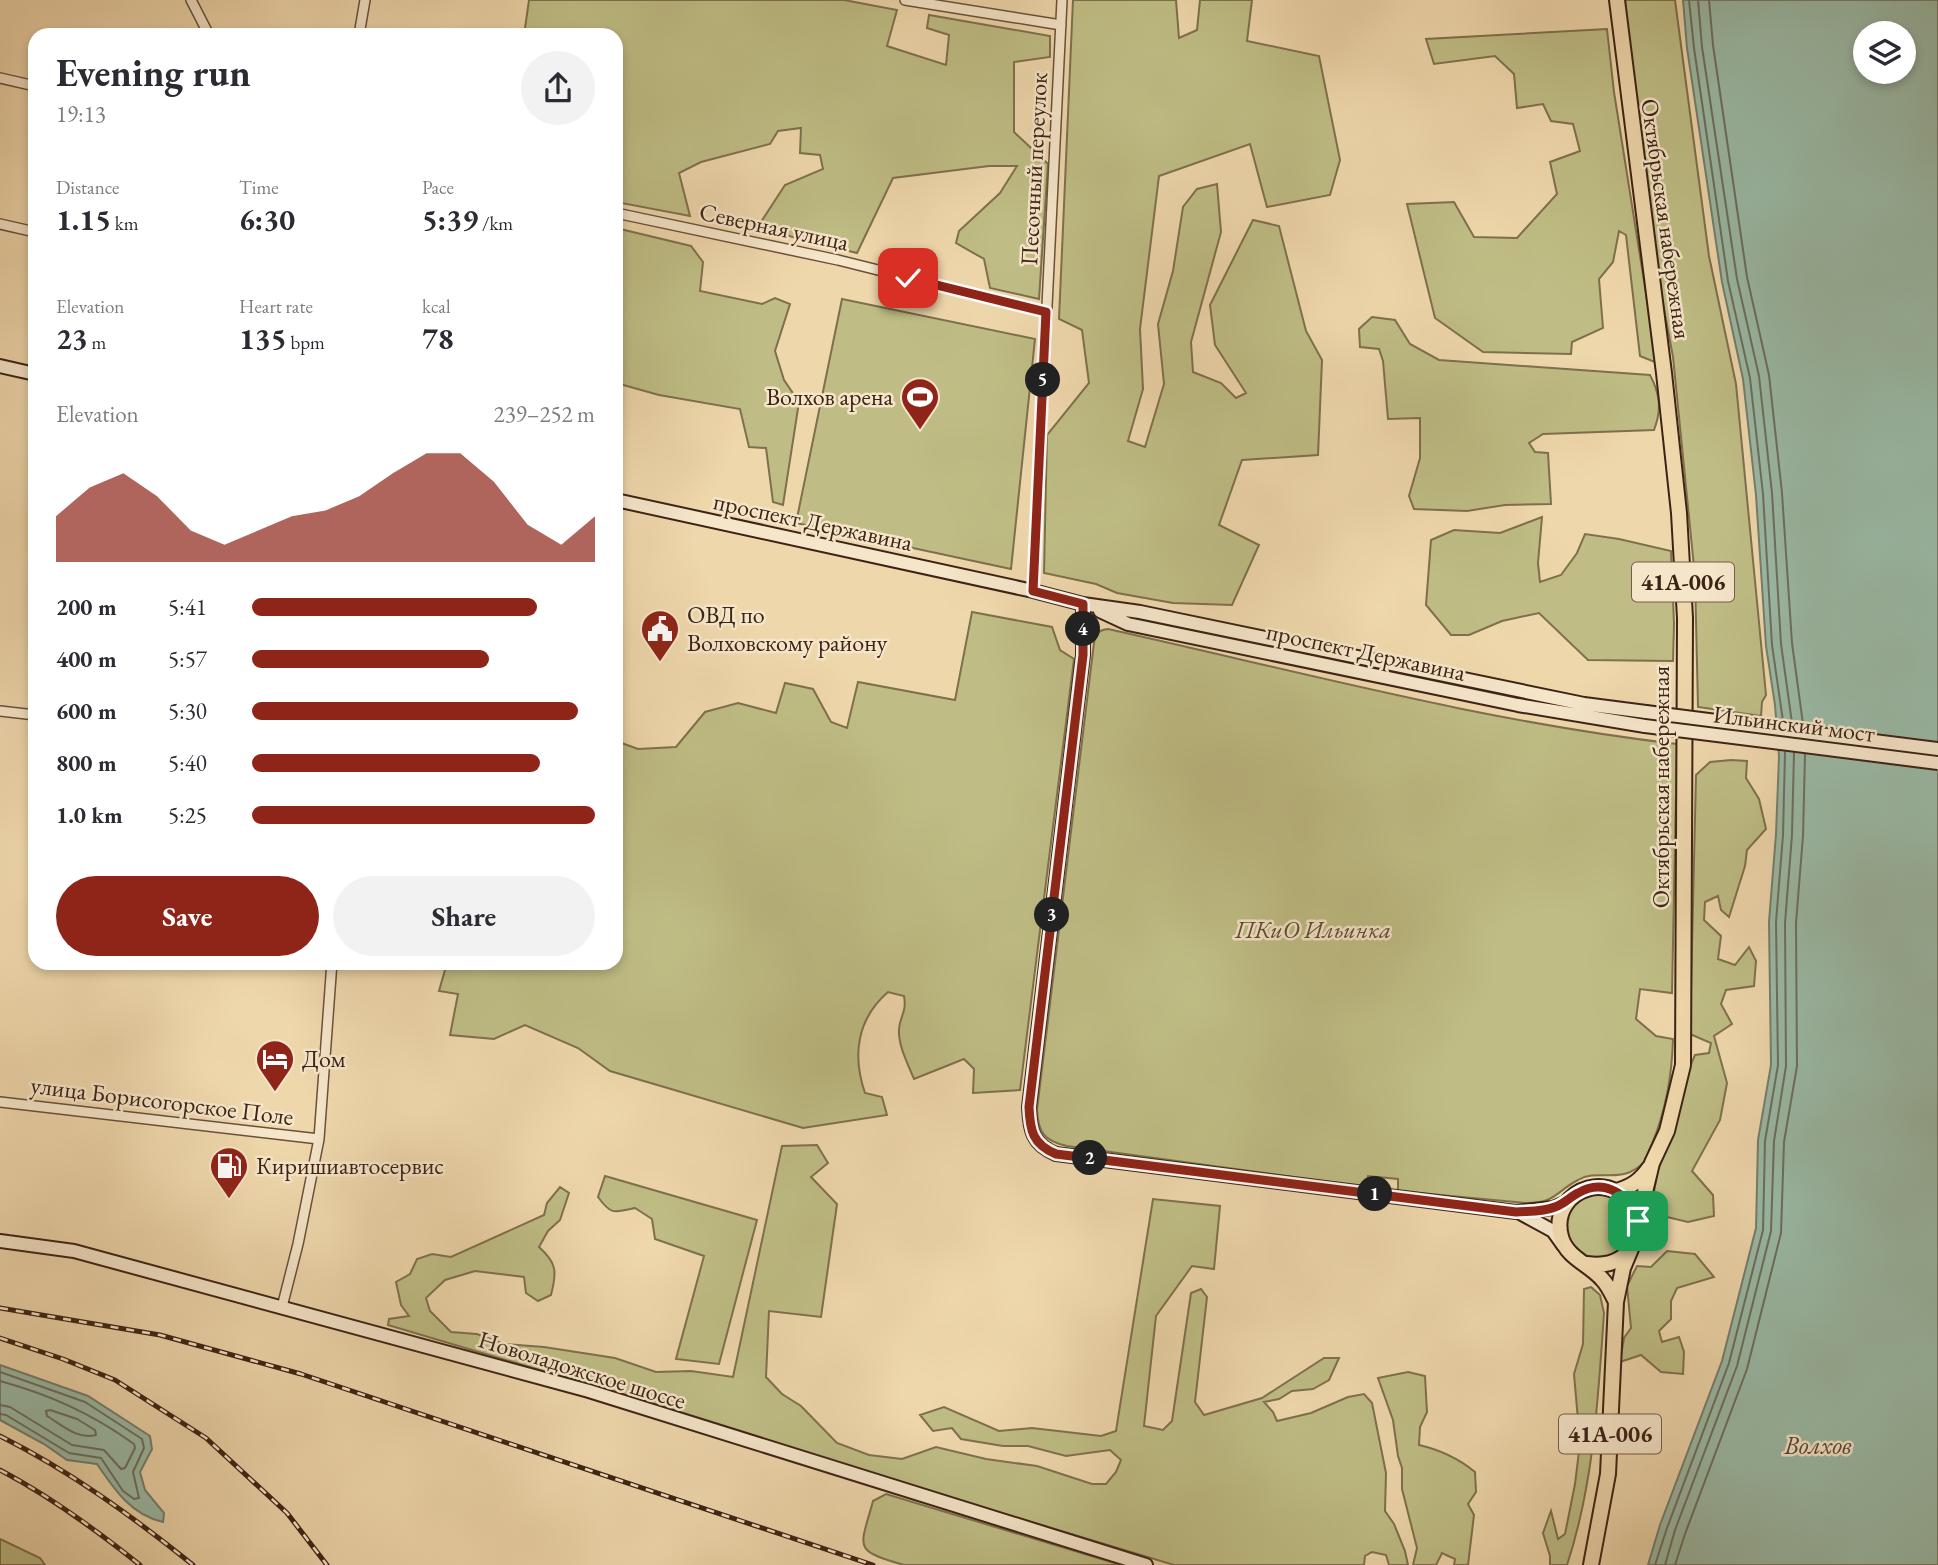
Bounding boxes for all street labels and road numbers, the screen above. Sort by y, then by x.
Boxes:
street label: Песочный переулок [1013,71,1054,266]
street label: Октябрьская набережная [1634,97,1699,341]
street label: Северная улица [697,196,852,258]
street label: проспект Державина [711,485,916,558]
road number: 41А-006 [1632,562,1734,602]
street label: проспект Державина [1264,615,1469,688]
street label: Октябрьская набережная [1645,666,1676,908]
street label: Ильинский мост [1711,698,1877,749]
street label: улица Борисогорское Поле [29,1069,295,1132]
street label: Новоладожское шоссе [475,1323,690,1416]
road number: 41А-006 [1559,1414,1661,1454]

